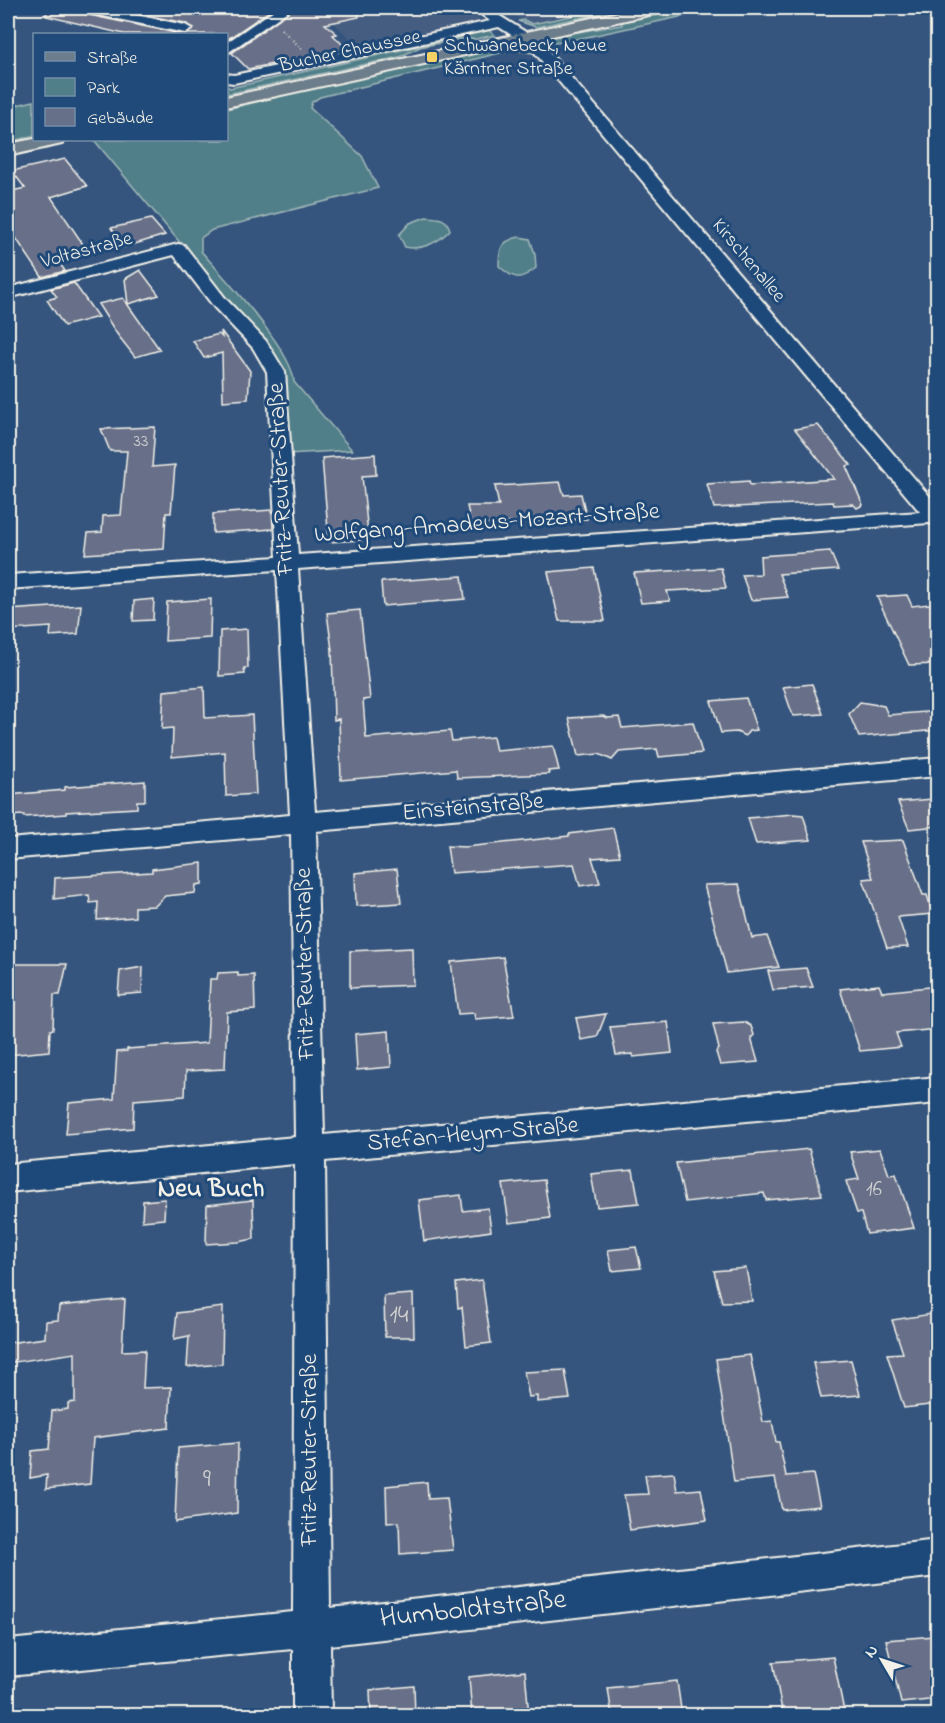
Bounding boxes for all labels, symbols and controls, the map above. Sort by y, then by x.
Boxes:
street label: Bucher Chaussee [275,23,424,81]
place label: Schwanebeck, Neue Kärntner Straße [444,32,606,84]
legend [33,33,228,141]
text: Straße [87,46,138,72]
marker: Schwanebeck, Neue Kärntner Straße [425,50,439,64]
text: Park [87,76,120,102]
text: Gebäude [87,106,154,132]
street label: Kirschenallee [704,212,792,310]
street label: Voltastraße [37,225,136,277]
street label: Fritz-Reuter-Straße [259,382,305,577]
house number: 33 [134,429,148,455]
street label: Wolfgang-Amadeus-Mozart-Straße [313,494,661,554]
street label: Einsteinstraße [401,784,545,832]
street label: Fritz-Reuter-Straße [287,867,325,1062]
street label: Stefan-Heym-Straße [366,1108,580,1163]
district label: Neu Buch [158,1171,264,1209]
house number: 16 [866,1175,882,1205]
house number: 14 [390,1297,409,1335]
street label: Fritz-Reuter-Straße [293,1353,328,1547]
house number: 9 [203,1461,211,1499]
street label: Humboldtstraße [378,1580,569,1640]
north arrow [852,1630,912,1690]
text: N [859,1640,885,1664]

